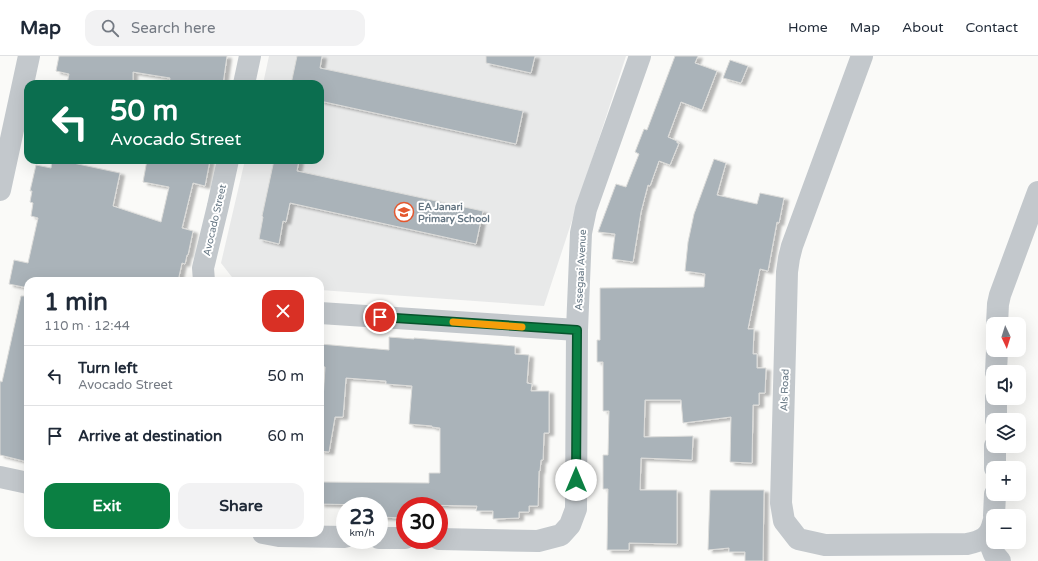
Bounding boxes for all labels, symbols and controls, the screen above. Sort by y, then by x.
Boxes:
search box [85,10,365,46]
text: Map [20,17,61,39]
icon: search [99,17,121,39]
text: Search here [131,19,215,37]
text: Home [788,19,828,36]
text: Map [850,19,880,36]
text: About [902,19,944,36]
text: Contact [966,19,1018,36]
text: 50 m [110,94,178,128]
icon: left [44,96,96,148]
text: Avocado Street [110,128,241,150]
street label: Avocado Street [201,183,229,257]
school or university icon: EA Janari Primary School [393,201,415,223]
place label: EA Janari Primary School [418,201,490,225]
street label: Assegaai Avenue [573,229,589,311]
text: 1 min [44,288,108,317]
button: close [262,290,304,332]
pin [363,300,397,334]
icon: arrive [369,306,391,328]
north arrow [986,317,1026,357]
map controls [986,317,1026,549]
text: 110 m · 12:44 [44,318,130,334]
text: Turn left [78,359,138,377]
icon: left [44,365,66,387]
button: sound [986,365,1026,405]
text: 50 m [267,367,304,385]
street label: Als Road [778,369,792,411]
text: Avocado Street [78,377,173,393]
button: layers [986,413,1026,453]
icon: arrive [44,425,66,447]
text: Arrive at destination [78,427,222,445]
text: 60 m [267,427,304,445]
position arrow [555,459,597,501]
button: + [986,461,1026,501]
button: Exit [44,483,170,529]
button: Share [178,483,304,529]
speed limit sign: 30 [396,497,448,549]
text: 23 [349,506,375,530]
button: − [986,509,1026,549]
text: km/h [349,527,375,539]

